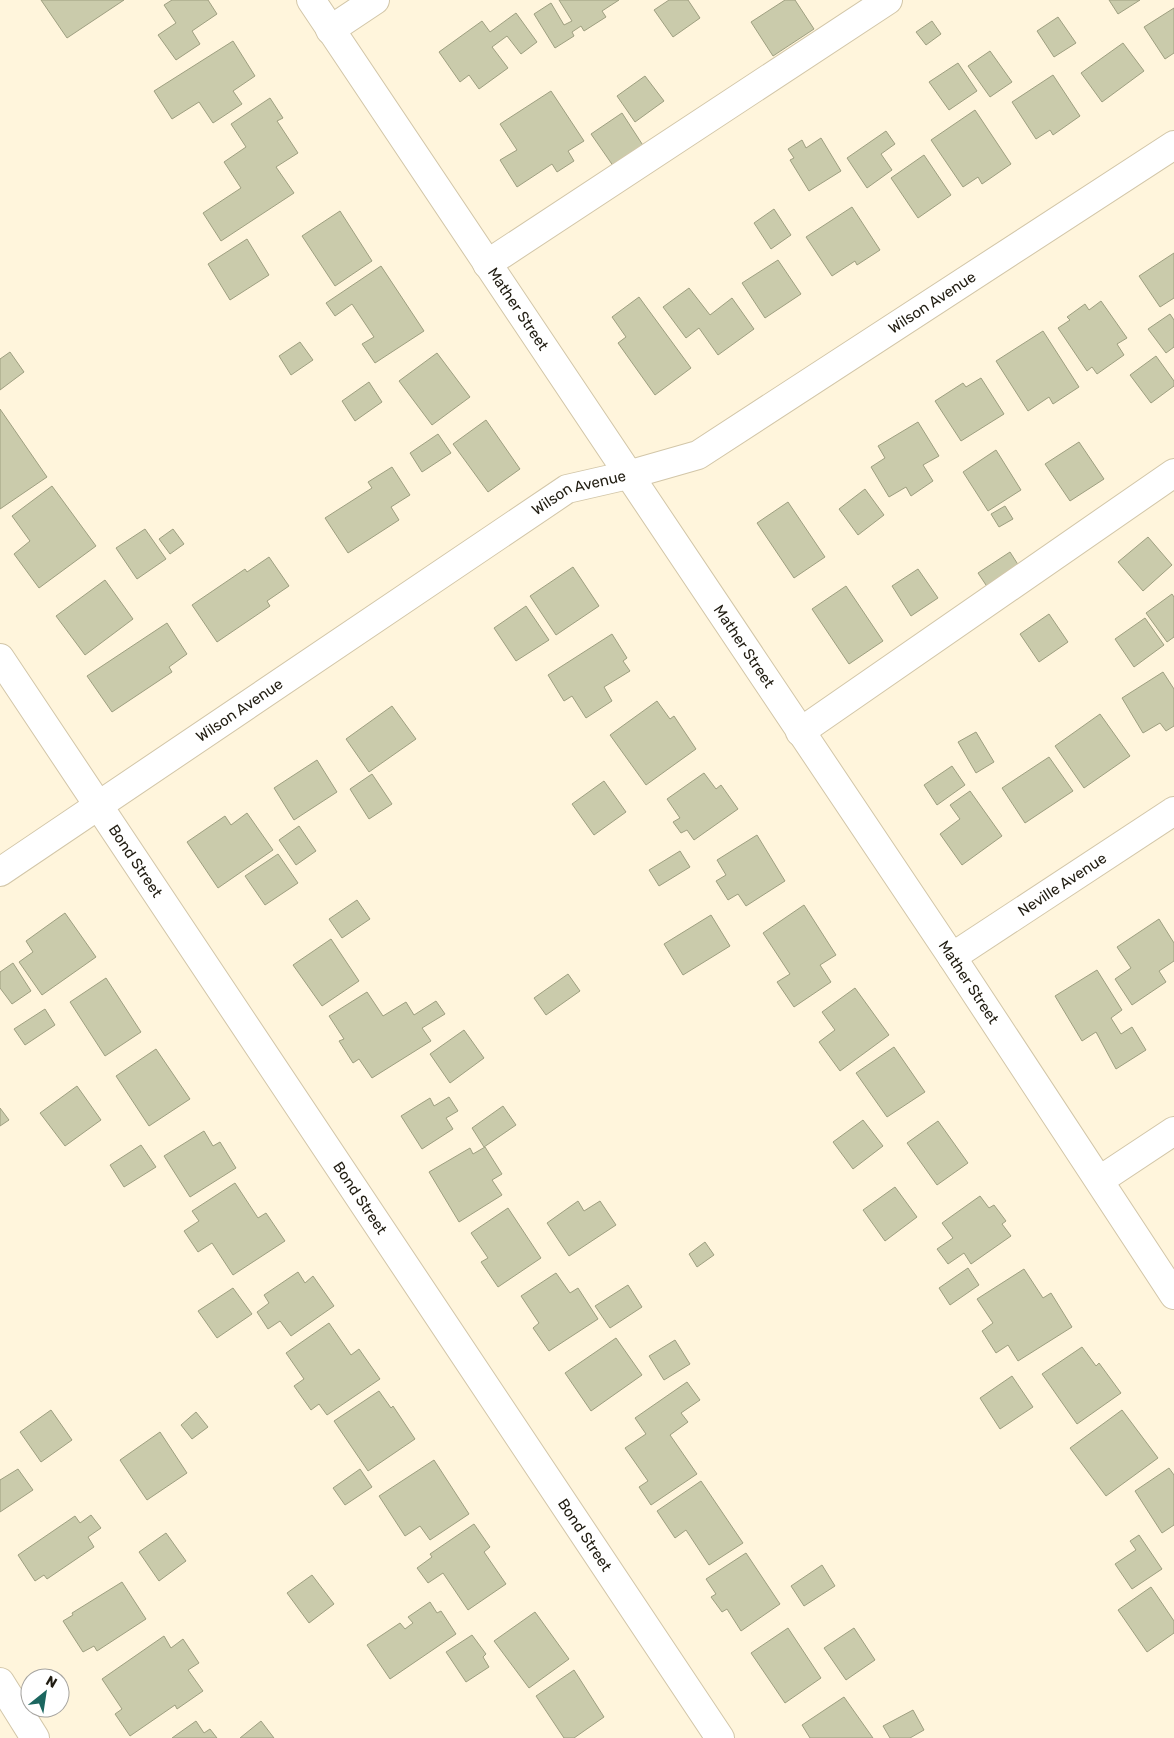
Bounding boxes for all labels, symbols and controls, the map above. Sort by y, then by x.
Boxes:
street label: Mather Street [484,264,552,354]
street label: Wilson Avenue [885,268,979,338]
street label: Wilson Avenue [528,467,628,519]
street label: Mather Street [710,601,778,691]
street label: Wilson Avenue [193,675,286,746]
street label: Bond Street [105,821,166,901]
street label: Neville Avenue [1015,849,1110,920]
street label: Mather Street [935,937,1003,1027]
street label: Bond Street [329,1158,391,1238]
street label: Bond Street [554,1495,615,1575]
north arrow [20,1668,70,1718]
text: N [43,1672,60,1692]

